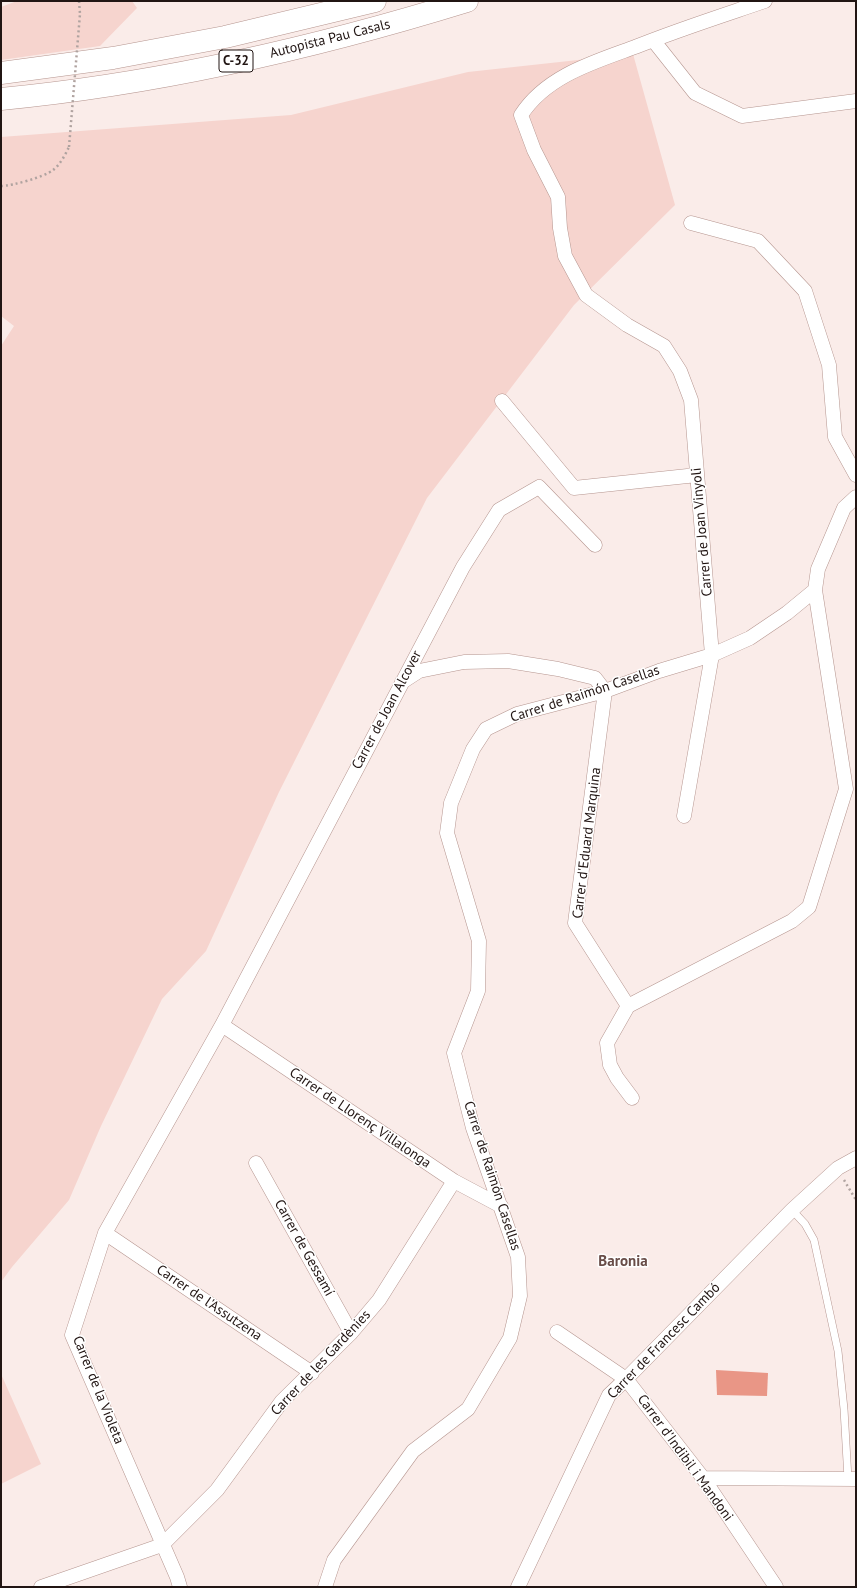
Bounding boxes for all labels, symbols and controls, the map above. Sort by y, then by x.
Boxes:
street label: Autopista Pau Casals [268,16,392,62]
road number: C-32 [219,50,253,72]
street label: Carrer de Joan Vinyoli [688,467,716,597]
street label: Carrer de Joan Alcover [349,648,425,772]
street label: Carrer de Raimón Casellas [508,662,662,726]
street label: Carrer d'Eduard Marquina [569,766,605,920]
street label: Carrer de Llorenç Villalonga [286,1064,434,1172]
street label: Carrer de Raimón Casellas [460,1099,524,1253]
street label: Carrer de Gessamí [271,1197,337,1299]
district label: Baronia [598,1253,648,1271]
street label: Carrer de l'Assutzena [153,1261,265,1345]
street label: Carrer de Francesc Cambó [604,1279,724,1403]
street label: Carrer de les Gardènies [268,1307,374,1419]
street label: Carrer de la Violeta [69,1334,127,1446]
street label: Carrer d'Indibil i Mandoni [633,1392,737,1524]

